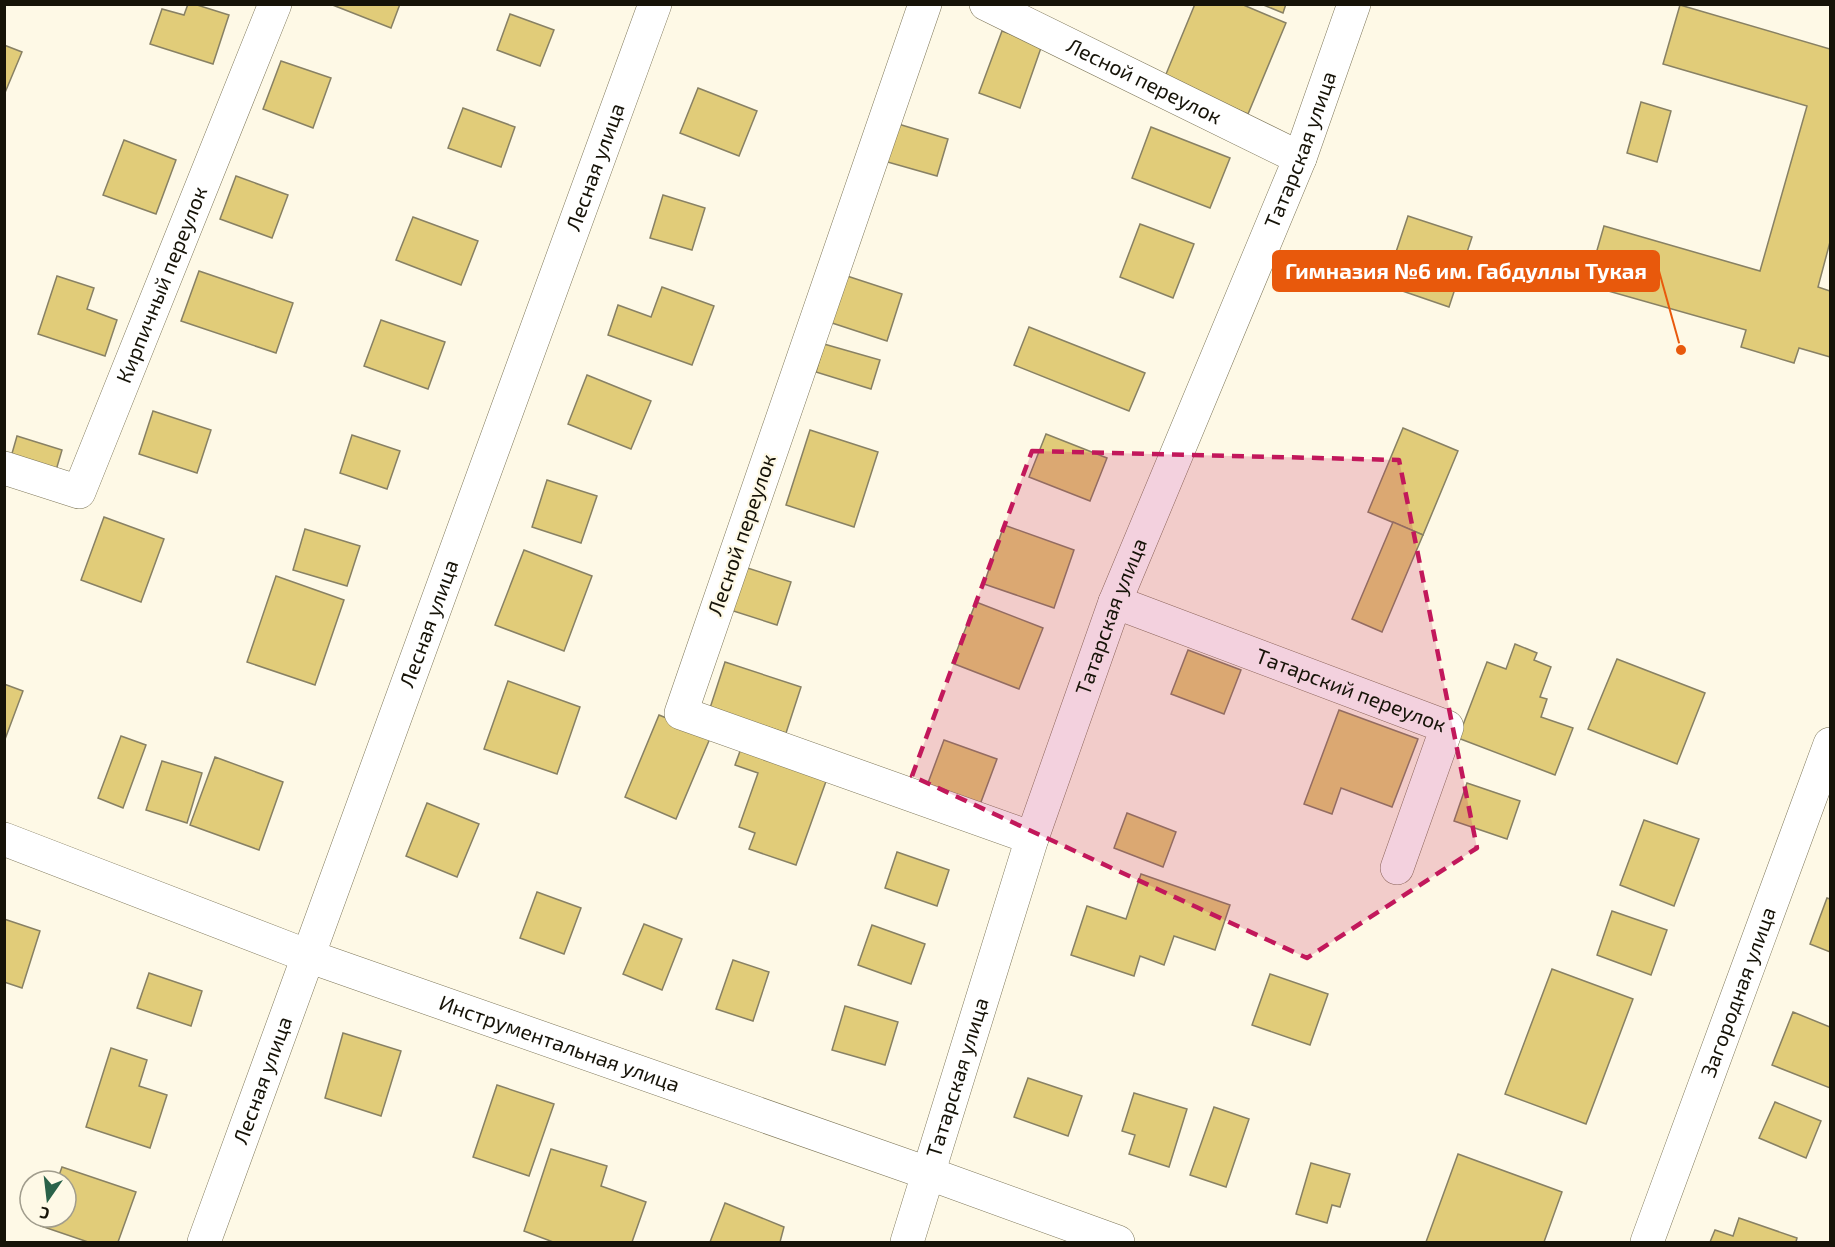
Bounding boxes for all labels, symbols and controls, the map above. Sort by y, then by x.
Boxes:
street label: Лесной переулок [1063,32,1226,129]
street label: Татарская улица [1258,68,1340,231]
street label: Лесная улица [559,99,629,234]
street label: Кирпичный переулок [110,182,211,386]
callout: Гимназия №6 им. Габдуллы Тукая [1273,251,1659,291]
text: Гимназия №6 им. Габдуллы Тукая [1285,257,1647,283]
street label: Лесной переулок [701,451,781,619]
street label: Татарская улица [1069,534,1151,698]
street label: Лесная улица [393,556,462,690]
street label: Татарский переулок [1253,642,1450,737]
street label: Загородная улица [1695,903,1780,1080]
street label: Инструментальная улица [436,989,683,1096]
street label: Татарская улица [920,994,993,1160]
street label: Лесная улица [227,1013,296,1147]
north arrow [18,1169,78,1229]
text: С [37,1204,51,1224]

